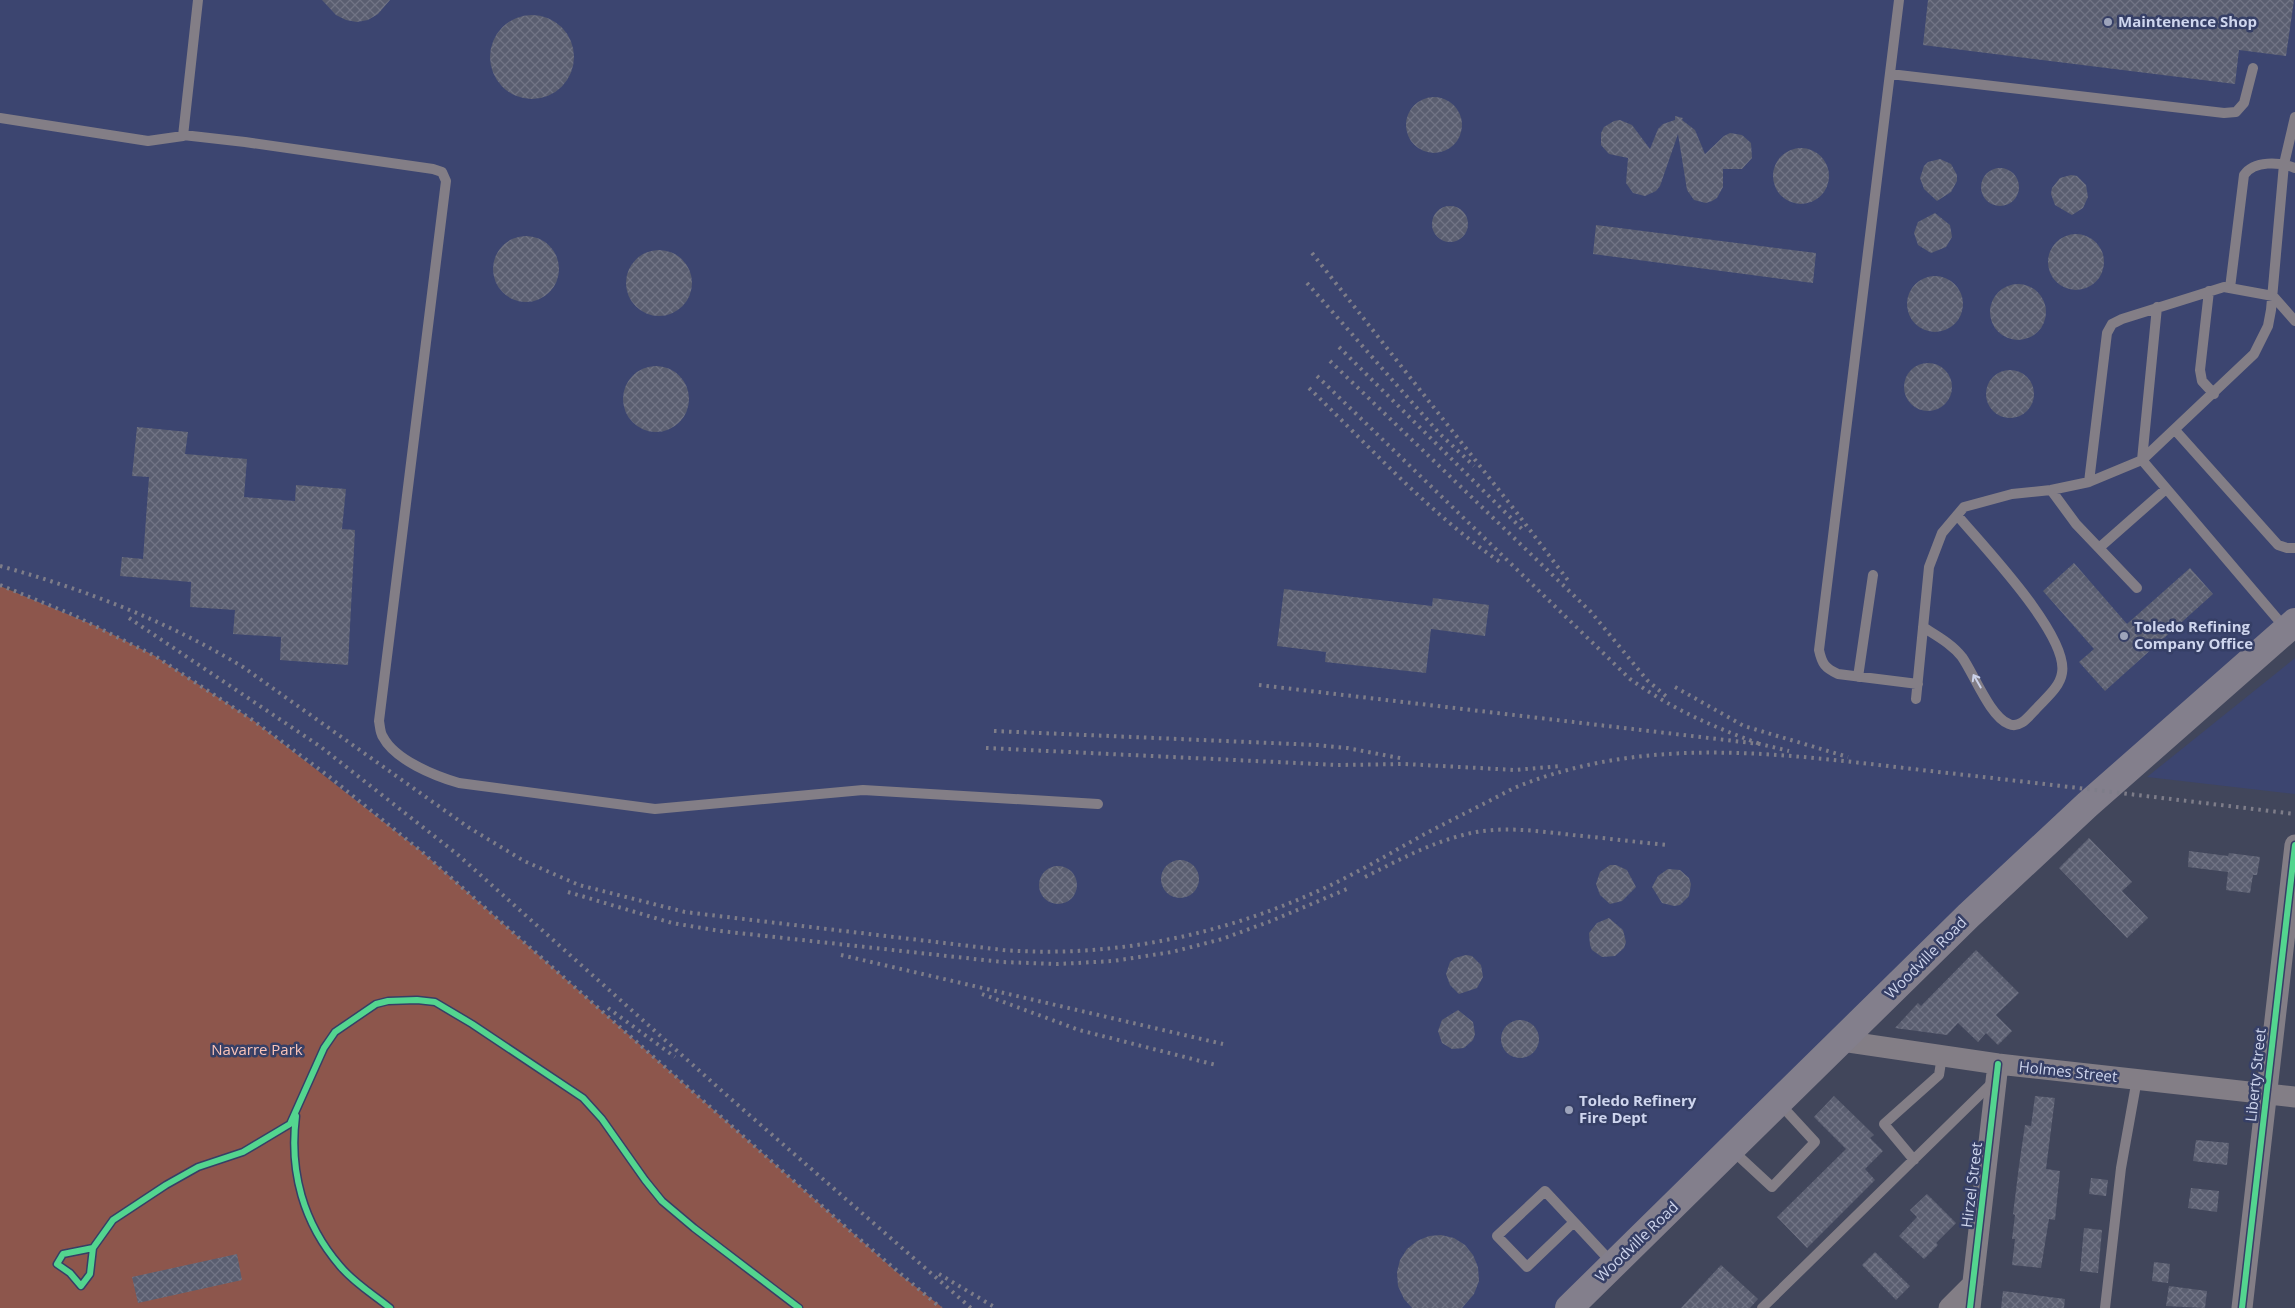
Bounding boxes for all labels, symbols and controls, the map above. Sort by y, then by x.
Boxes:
place label: Maintenence Shop [2118,11,2257,31]
marker: Maintenence Shop [2102,16,2114,28]
place label: Toledo Refining Company Office [2134,616,2253,653]
marker: Toledo Refining Company Office [2118,630,2130,642]
one-way arrow [1971,674,1981,688]
street label: Woodville Road [1880,912,1971,1003]
street label: Liberty Street [2240,1027,2270,1123]
park label: Navarre Park [211,1039,303,1059]
street label: Holmes Street [2018,1056,2118,1086]
place label: Toledo Refinery Fire Dept [1579,1090,1697,1127]
marker: Toledo Refinery Fire Dept [1563,1104,1575,1116]
street label: Hirzel Street [1956,1141,1986,1229]
street label: Woodville Road [1590,1197,1682,1286]

